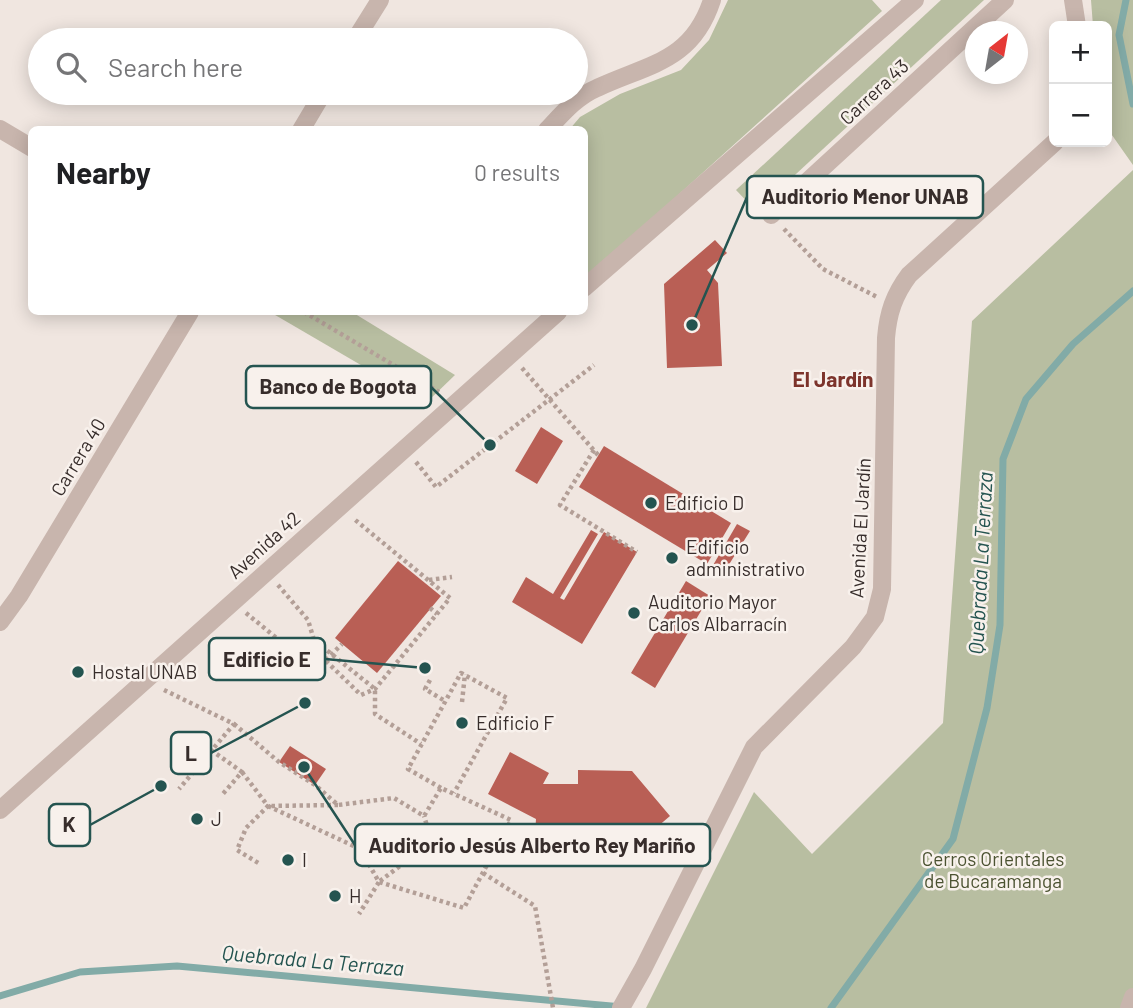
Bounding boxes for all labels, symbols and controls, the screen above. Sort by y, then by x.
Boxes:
north arrow [965,21,1028,84]
map controls [1049,21,1112,147]
button: + [1049,21,1112,84]
search box [28,28,588,105]
icon: search [52,48,90,86]
text: Search here [108,51,243,82]
street label: Carrera 43 [835,54,913,129]
button: − [1049,84,1112,147]
text: Nearby [56,154,151,190]
text: 0 results [474,158,560,186]
callout: Auditorio Menor UNAB [747,176,983,218]
text: Auditorio Menor UNAB [761,183,969,208]
callout: Banco de Bogota [246,366,431,408]
district label: El Jardín [792,366,874,391]
text: Banco de Bogota [260,373,416,398]
street label: Carrera 40 [45,414,110,500]
street label: Avenida El Jardín [844,457,875,599]
water label: Quebrada La Terraza [962,471,997,655]
place label: Edificio D [665,491,744,514]
marker: Edificio D [643,495,659,511]
street label: Avenida 42 [223,506,305,583]
place label: Edificio administrativo [686,535,805,580]
marker: Edificio administrativo [664,550,680,566]
place label: Auditorio Mayor Carlos Albarracín [648,590,787,635]
marker: Auditorio Mayor Carlos Albarracín [626,605,642,621]
callout: Edificio E [209,638,325,680]
text: Edificio E [223,646,311,671]
place label: Hostal UNAB [92,660,197,683]
marker: Hostal UNAB [70,664,86,680]
place label: Edificio F [476,711,554,734]
marker: Edificio F [454,715,470,731]
callout: L [171,732,211,774]
text: L [185,740,197,765]
callout: K [49,804,90,846]
place label: J [211,807,222,830]
text: K [62,811,76,836]
marker: J [189,811,205,827]
callout: Auditorio Jesús Alberto Rey Mariño [355,824,710,866]
text: Auditorio Jesús Alberto Rey Mariño [368,832,696,857]
park label: Cerros Orientales de Bucaramanga [922,847,1064,892]
place label: I [302,848,307,871]
marker: I [280,852,296,868]
place label: H [349,884,361,907]
marker: H [327,888,343,904]
water label: Quebrada La Terraza [221,939,405,980]

